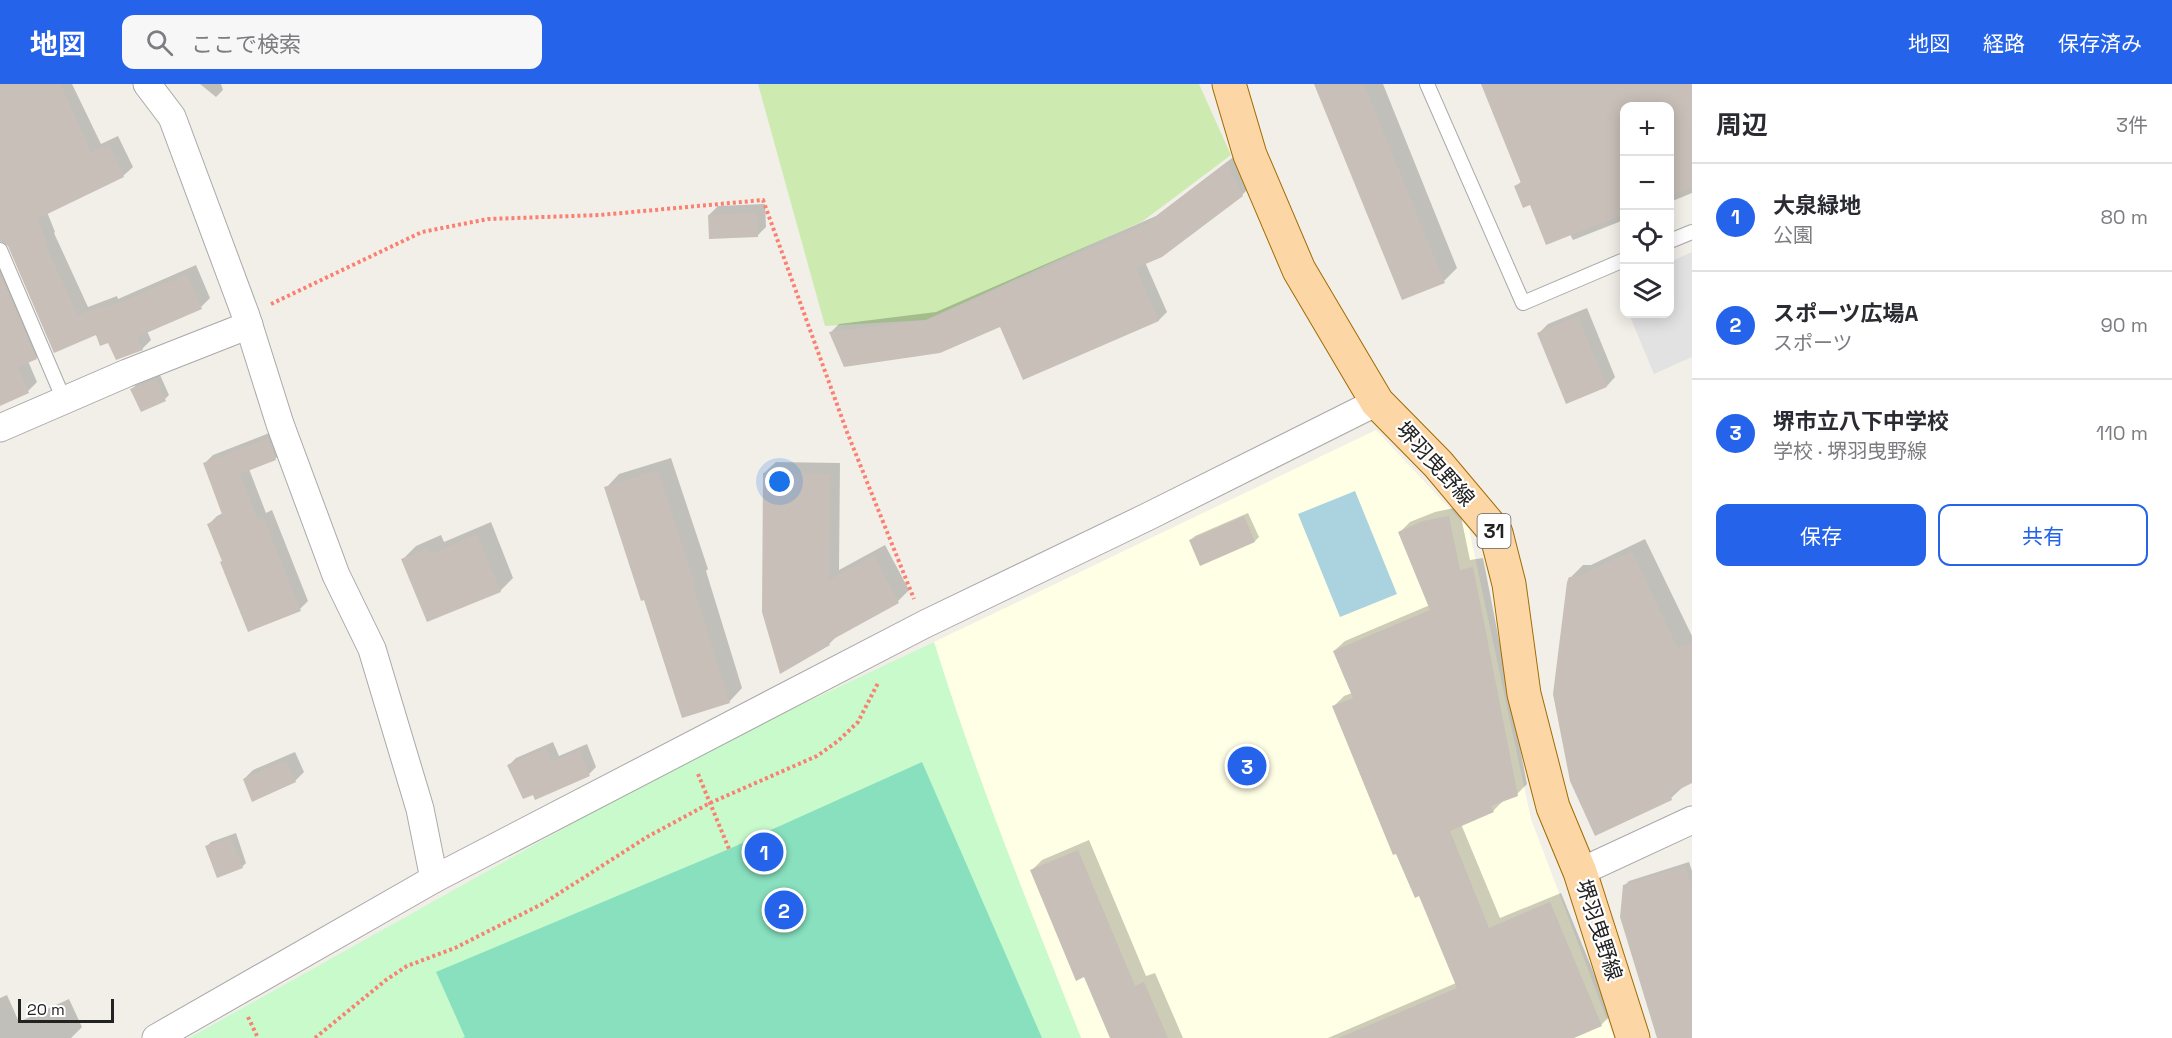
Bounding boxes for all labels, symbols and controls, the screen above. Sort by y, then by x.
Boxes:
search box [122,15,542,69]
text: 地図 [30,26,86,62]
icon: search [143,26,176,59]
text: ここで検索 [191,30,301,58]
text: 地図 [1908,30,1950,57]
text: 経路 [1983,30,2025,57]
text: 保存済み [2058,30,2142,57]
map controls [1620,102,1674,318]
button: + [1620,102,1674,156]
text: 周辺 [1716,108,1768,142]
text: 3件 [2116,112,2148,138]
button: − [1620,156,1674,210]
text: 大泉緑地 [1773,191,1861,219]
text: 1 [1731,204,1740,230]
text: 80 m [2100,204,2148,230]
button: locate [1620,210,1674,264]
text: 公園 [1773,222,1813,248]
button: layers [1620,264,1674,318]
text: スポーツ広場A [1773,299,1919,327]
text: 2 [1730,312,1741,338]
text: 90 m [2101,312,2148,338]
text: スポーツ [1773,330,1853,356]
text: 堺市立八下中学校 [1773,407,1949,435]
street label: 堺羽曳野線 [1390,416,1481,512]
text: 3 [1729,420,1742,446]
text: 110 m [2096,420,2148,446]
text: 学校 · 堺羽曳野線 [1773,438,1927,464]
your location [765,467,794,496]
button: 保存 [1716,504,1926,566]
button: 共有 [1938,504,2148,566]
road number: 31 [1478,514,1510,548]
pin: 3 [1228,744,1266,788]
pin: 1 [744,830,783,874]
street label: 堺羽曳野線 [1570,876,1629,984]
pin: 2 [764,888,804,932]
scale bar [18,996,114,1024]
text: 20 m [27,999,65,1020]

